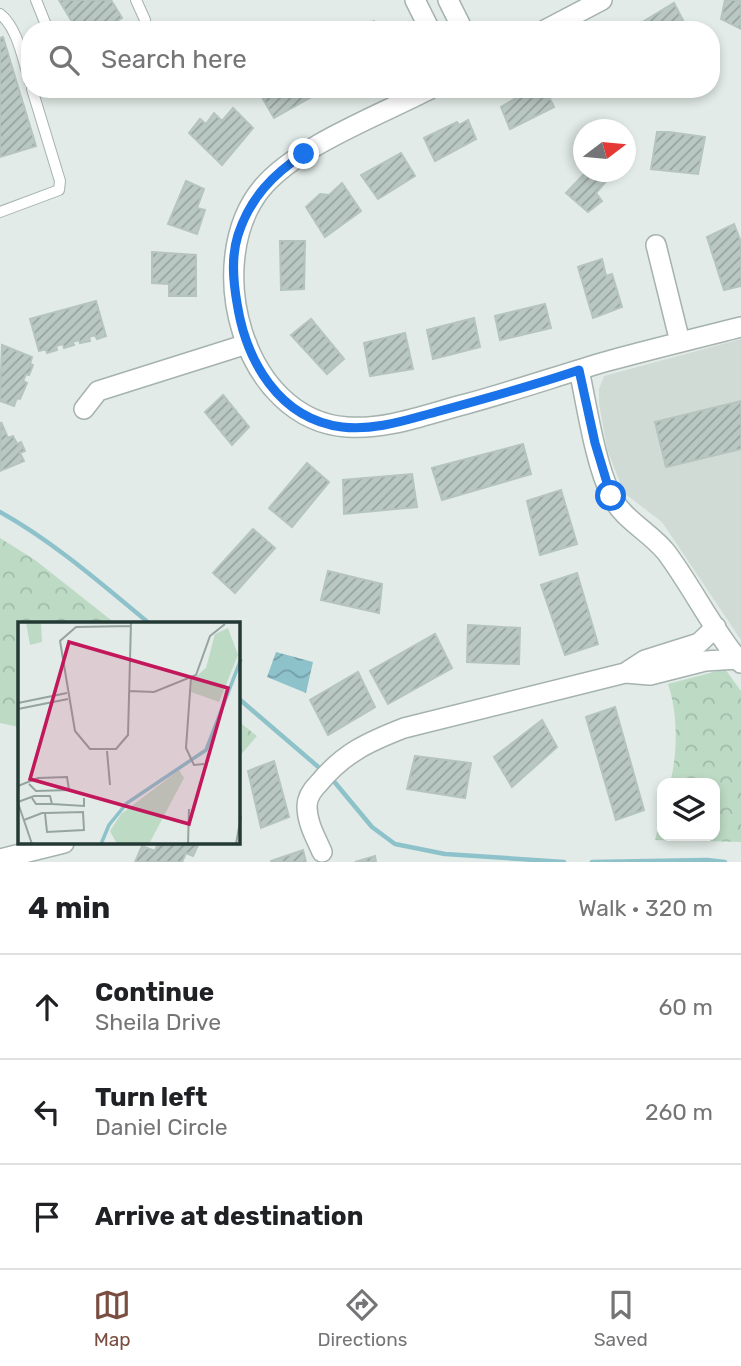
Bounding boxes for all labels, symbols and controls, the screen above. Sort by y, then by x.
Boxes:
search box [21,21,720,98]
icon: search [45,41,83,79]
text: Search here [101,44,247,75]
north arrow [573,119,636,182]
route end [288,138,319,169]
route start [595,480,626,511]
inset map [18,622,240,844]
map controls [657,778,720,841]
button: layers [657,778,720,841]
text: 4 min [28,890,110,926]
text: Walk · 320 m [578,894,713,922]
text: Continue [95,977,214,1008]
icon: ahead [28,988,66,1026]
text: 60 m [658,993,713,1021]
text: Sheila Drive [95,1008,221,1036]
text: Turn left [95,1082,207,1113]
icon: left [28,1093,66,1131]
text: 260 m [645,1098,713,1126]
text: Daniel Circle [95,1113,228,1141]
icon: arrive [28,1198,66,1236]
text: Arrive at destination [95,1201,363,1232]
tab: Map [93,1286,131,1351]
tab: Directions [317,1286,407,1351]
tab: Saved [594,1286,648,1351]

